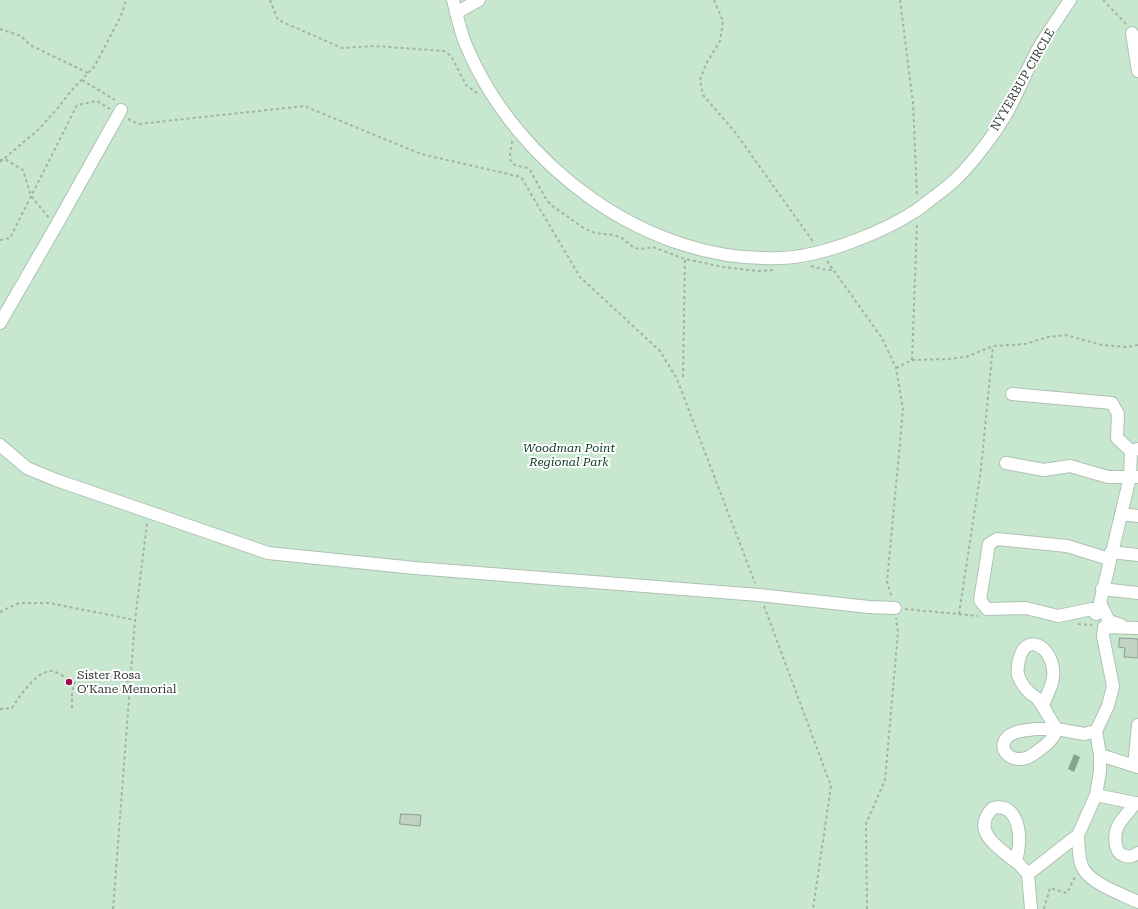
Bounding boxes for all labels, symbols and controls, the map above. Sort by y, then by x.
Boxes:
street label: NYYERBUP CIRCLE [988,26,1058,134]
park label: Woodman Point Regional Park [523,441,615,469]
place label: Sister Rosa O'Kane Memorial [77,668,177,696]
marker: Sister Rosa O'Kane Memorial [64,677,74,687]

